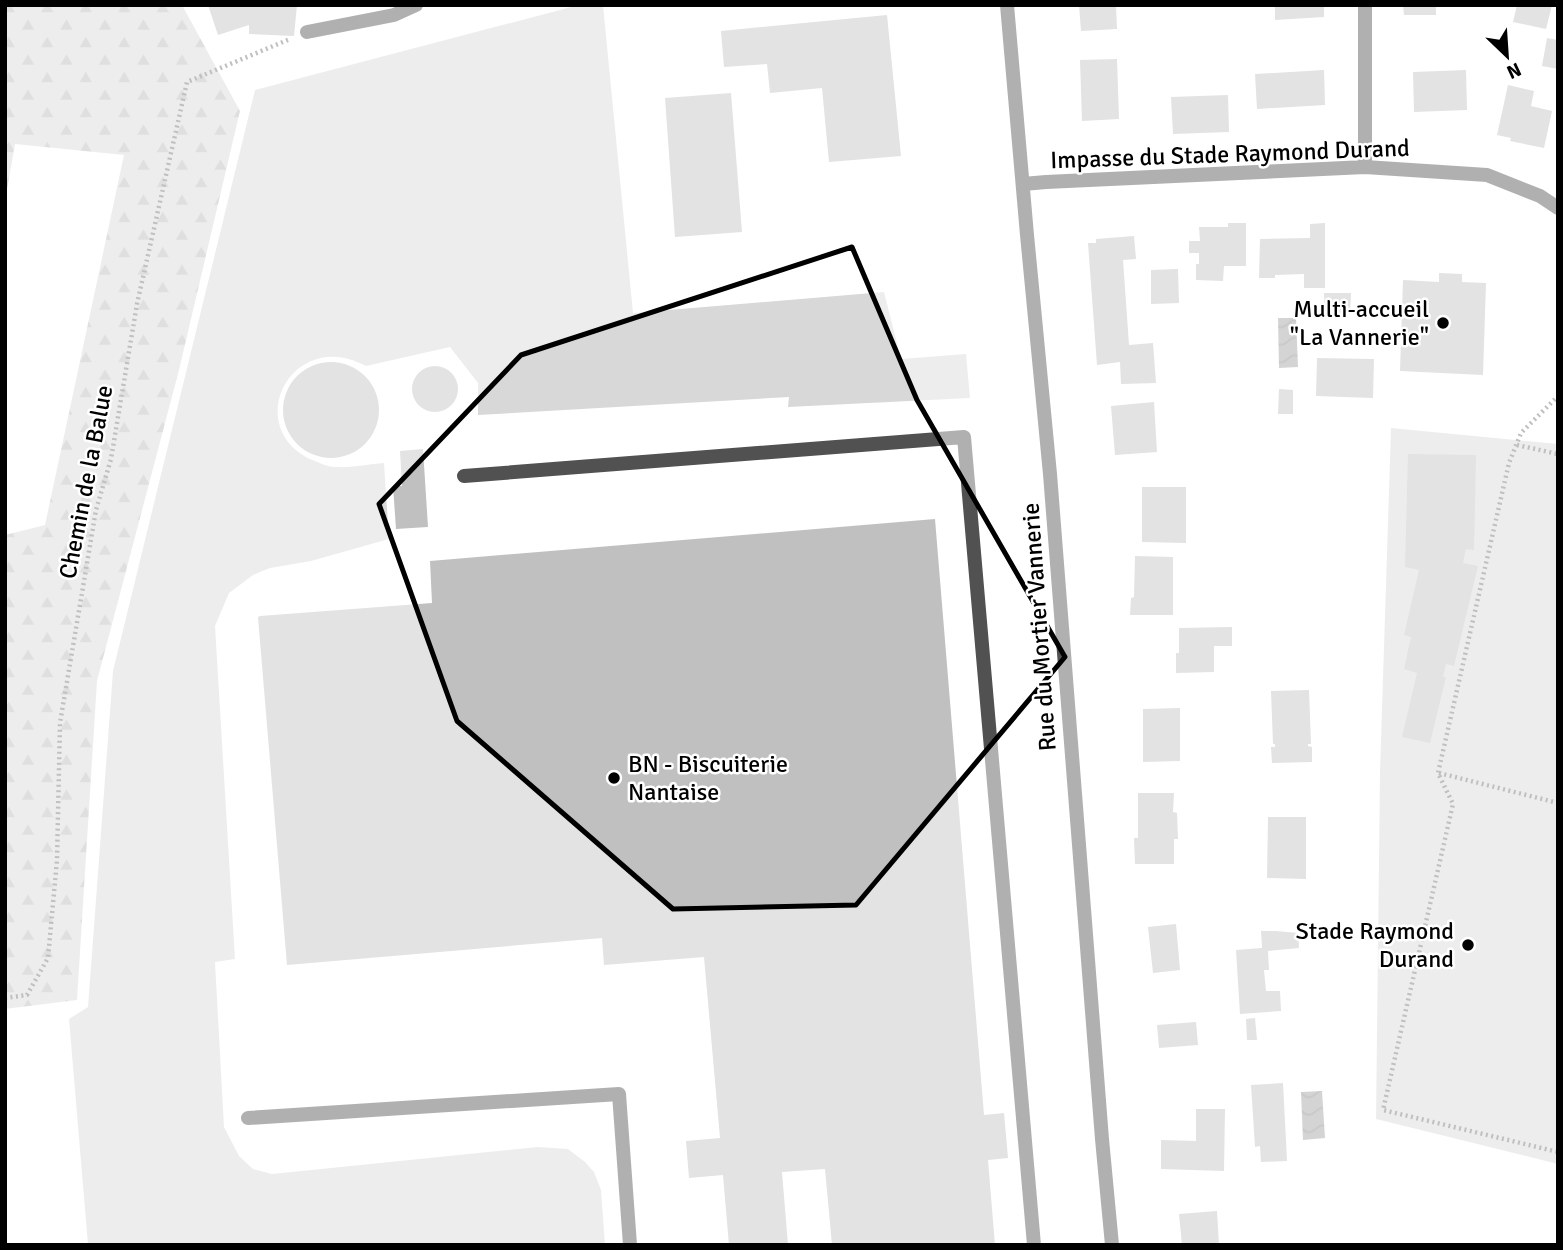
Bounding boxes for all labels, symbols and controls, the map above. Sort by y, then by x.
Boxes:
north arrow [1472,21,1542,91]
text: N [1503,57,1525,84]
street label: Impasse du Stade Raymond Durand [1050,133,1410,175]
place label: Multi-accueil "La Vannerie" [1290,294,1429,352]
marker: Multi-accueil "La Vannerie" [1435,315,1451,331]
street label: Chemin de la Balue [53,383,119,581]
street label: Rue du Mortier Vannerie [1015,502,1063,752]
place label: BN - Biscuiterie Nantaise [628,749,788,807]
marker: BN - Biscuiterie Nantaise [606,770,622,786]
place label: Stade Raymond Durand [1295,916,1454,974]
marker: Stade Raymond Durand [1460,937,1476,953]

